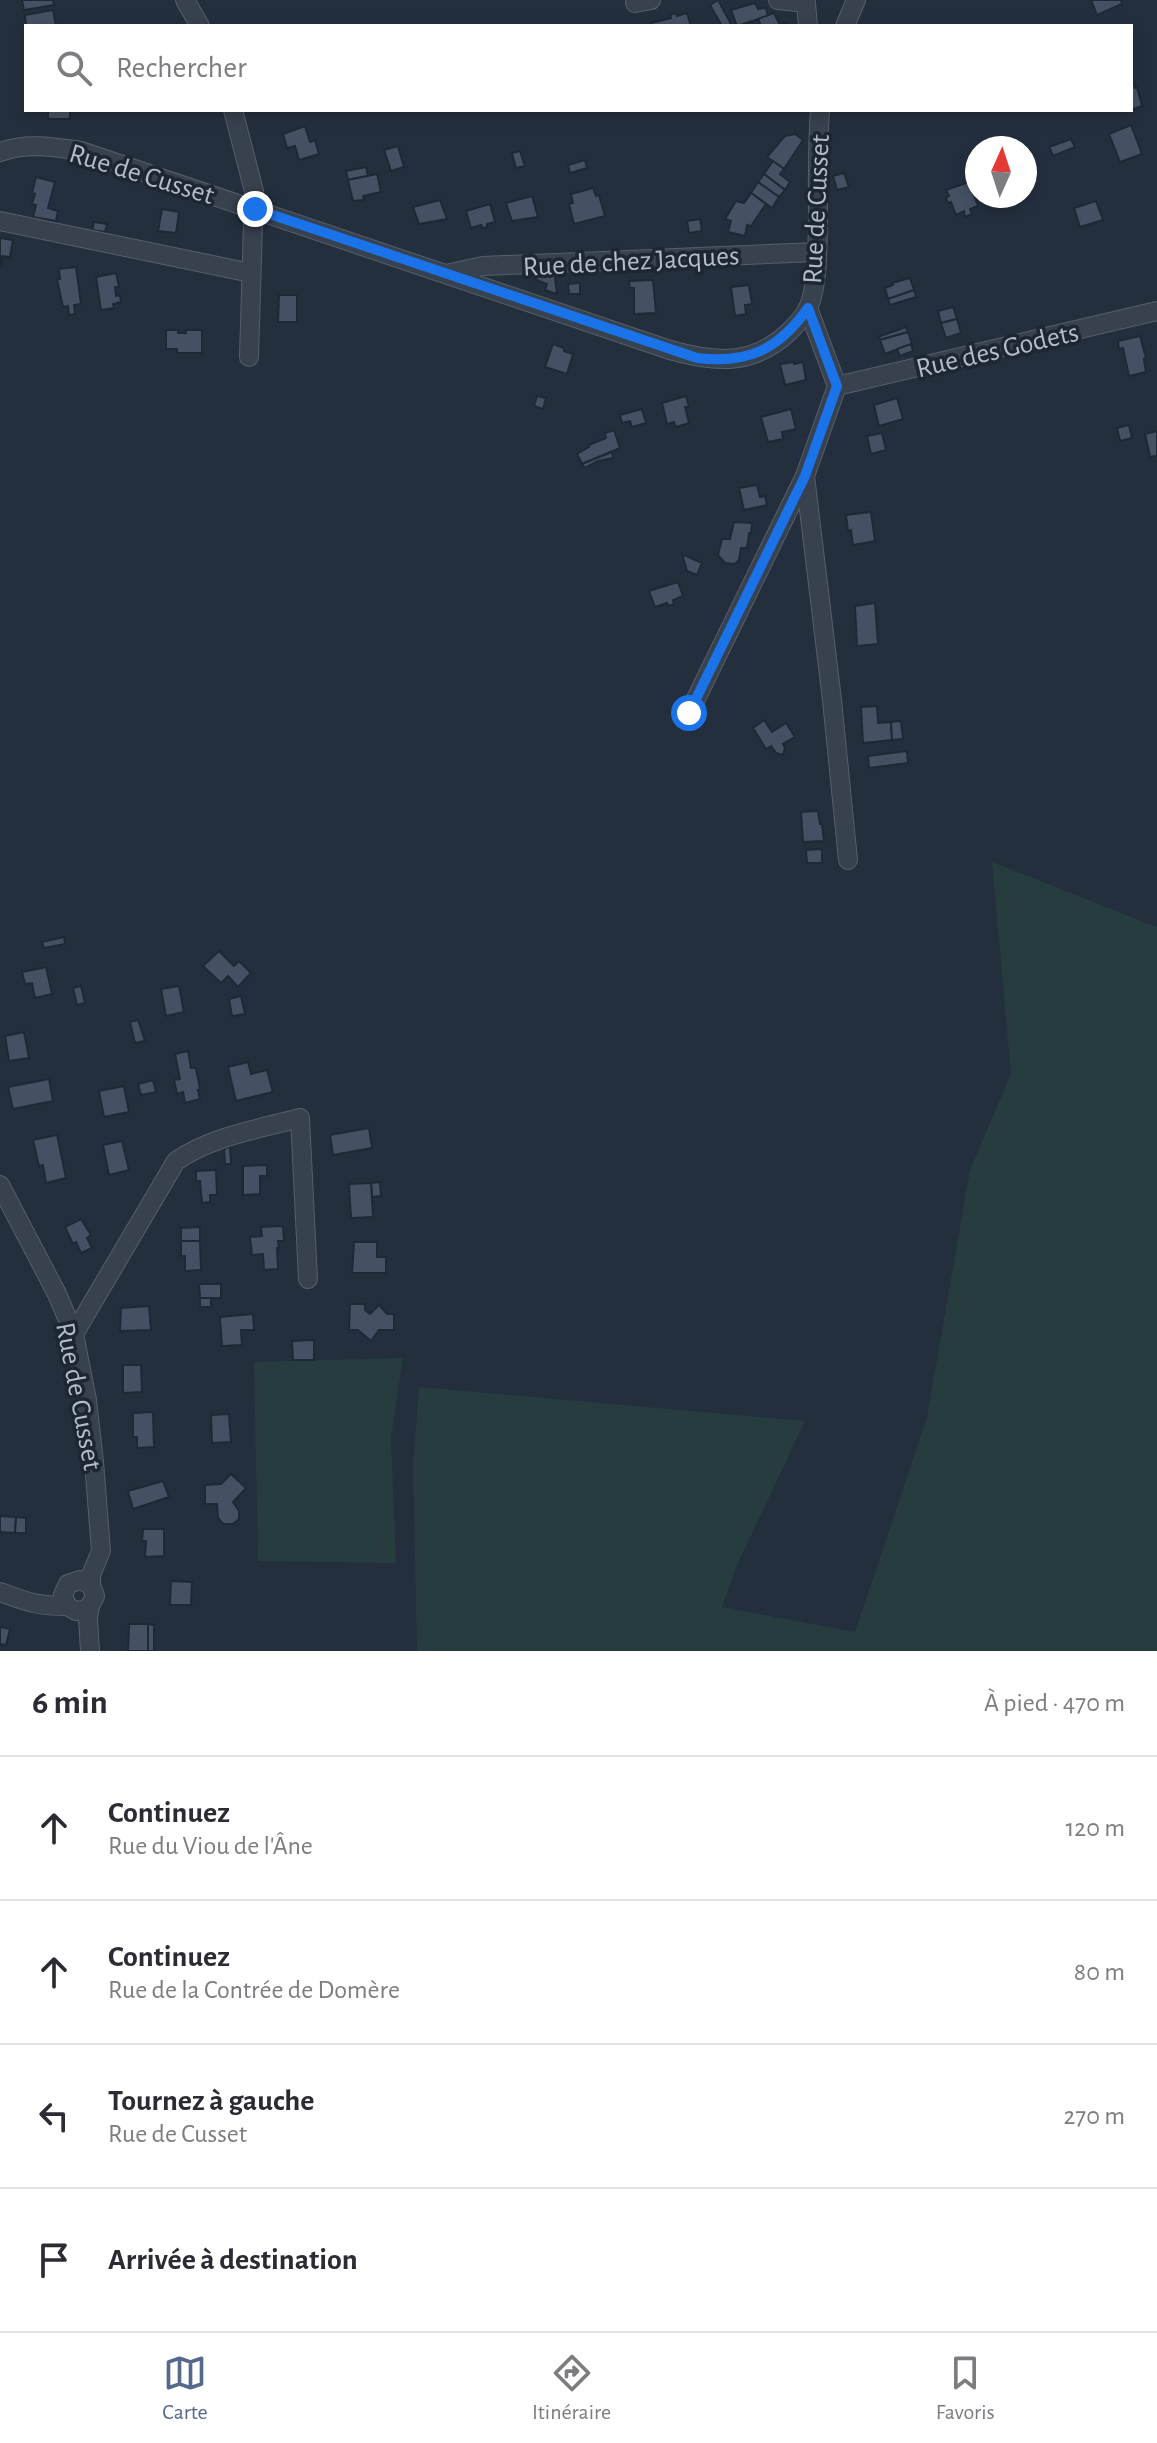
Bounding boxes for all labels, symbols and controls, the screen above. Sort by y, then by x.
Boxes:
search box [24,24,1133,112]
icon: search [52,46,96,90]
text: Rechercher [116,53,247,83]
street label: Rue de Cusset [799,133,835,285]
north arrow [965,136,1037,208]
street label: Rue de Cusset [66,140,217,210]
route end [237,191,273,227]
street label: Rue de chez Jacques [522,242,740,282]
street label: Rue des Godets [913,319,1081,383]
route start [671,695,707,731]
street label: Rue de Cusset [50,1320,106,1473]
text: 6 min [32,1686,108,1720]
text: À pied · 470 m [984,1690,1125,1716]
text: Continuez [108,1798,230,1828]
icon: ahead [32,1806,76,1850]
text: 120 m [1065,1815,1125,1841]
text: Rue du Viou de l'Âne [108,1833,313,1859]
text: Continuez [108,1942,230,1972]
icon: ahead [32,1950,76,1994]
text: 80 m [1074,1959,1125,1985]
text: Rue de la Contrée de Domère [108,1977,400,2003]
text: Tournez à gauche [108,2086,315,2116]
icon: left [32,2094,76,2138]
text: 270 m [1064,2103,1125,2129]
text: Rue de Cusset [108,2121,247,2147]
icon: arrive [32,2238,76,2282]
text: Arrivée à destination [108,2245,358,2275]
tab: Carte [162,2351,208,2425]
tab: Itinéraire [532,2351,611,2425]
tab: Favoris [936,2351,995,2425]

